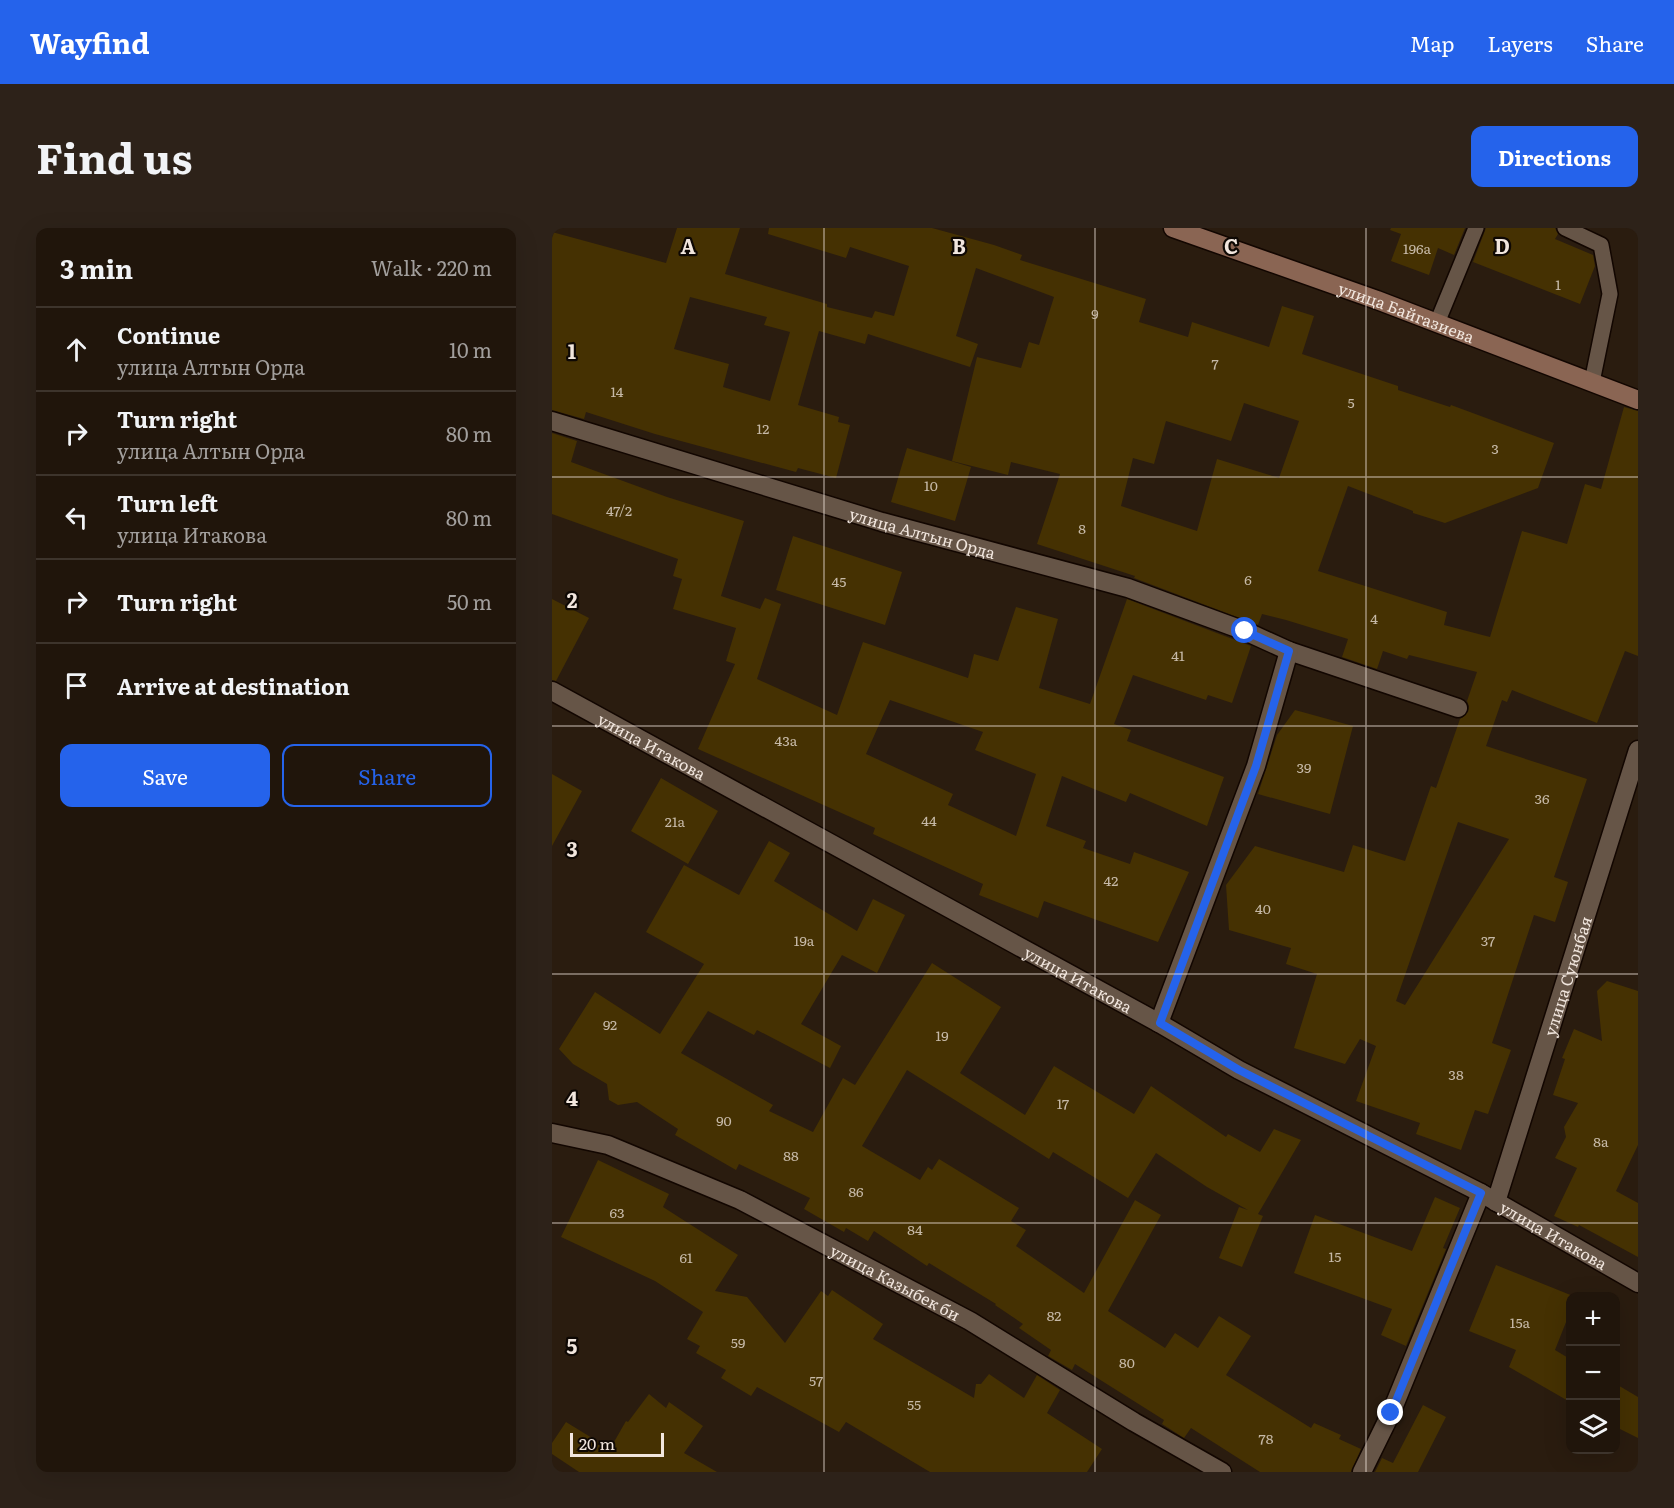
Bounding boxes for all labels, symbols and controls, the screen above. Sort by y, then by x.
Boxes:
text: Wayfind [30,21,150,63]
text: Map [1410,27,1455,58]
text: Layers [1488,27,1553,58]
text: Share [1586,27,1644,58]
text: Find us [36,125,193,187]
button: Directions [1471,126,1638,187]
text: A [680,230,696,260]
text: B [952,230,966,260]
text: C [1224,230,1238,260]
text: D [1494,230,1510,260]
house number: 196а [1403,238,1431,258]
text: 3 min [60,248,133,287]
text: Walk · 220 m [371,252,492,282]
house number: 1 [1555,274,1561,294]
street label: улица Байгазиева [1335,275,1478,348]
house number: 9 [1091,303,1099,323]
text: Continue [117,318,220,351]
icon: ahead [60,333,93,366]
text: 10 m [449,334,492,364]
text: 1 [568,335,576,365]
text: улица Алтын Орда [117,351,305,381]
house number: 7 [1211,353,1219,373]
house number: 14 [611,381,624,401]
house number: 5 [1347,392,1355,412]
text: Turn right [117,402,237,435]
icon: right [60,417,93,450]
text: 80 m [446,418,492,448]
house number: 12 [757,418,769,438]
text: улица Алтын Орда [117,435,305,465]
house number: 3 [1491,438,1499,458]
house number: 10 [924,475,938,495]
text: Turn left [117,486,218,519]
house number: 47/2 [606,500,632,520]
icon: left [60,501,93,534]
street label: улица Алтын Орда [847,501,999,564]
text: 80 m [446,502,492,532]
house number: 8 [1078,518,1086,538]
text: улица Итакова [117,519,267,549]
house number: 6 [1244,569,1252,589]
house number: 45 [832,571,846,591]
text: 2 [567,584,578,614]
icon: right [60,585,93,618]
text: Turn right [117,585,237,618]
text: 50 m [447,586,492,616]
house number: 4 [1370,608,1378,628]
route start [1231,617,1257,643]
house number: 41 [1171,645,1185,665]
icon: arrive [60,669,93,702]
text: Arrive at destination [117,669,350,702]
street label: улица Итакова [594,706,711,785]
house number: 43а [775,730,798,750]
button: Save [60,744,270,807]
button: Share [282,744,492,807]
house number: 39 [1297,757,1311,777]
house number: 36 [1534,788,1550,808]
house number: 44 [921,810,937,830]
house number: 21а [665,811,686,831]
text: 3 [566,833,578,863]
house number: 42 [1104,870,1118,890]
house number: 40 [1255,898,1271,918]
street label: улица Суюнбая [1537,913,1597,1039]
house number: 19а [794,930,815,950]
house number: 37 [1481,930,1495,950]
street label: улица Итакова [1020,940,1137,1018]
house number: 92 [603,1014,617,1034]
house number: 19 [935,1025,949,1045]
house number: 38 [1448,1064,1464,1084]
text: 4 [566,1082,578,1112]
house number: 17 [1057,1093,1069,1113]
house number: 90 [716,1110,732,1130]
house number: 8а [1593,1131,1609,1151]
house number: 88 [783,1145,799,1165]
house number: 86 [848,1181,864,1201]
street label: улица Итакова [1496,1194,1612,1275]
house number: 63 [609,1202,625,1222]
house number: 84 [907,1219,923,1239]
street label: улица Казыбек би [826,1238,965,1326]
house number: 15 [1329,1246,1341,1266]
house number: 61 [679,1247,693,1267]
map controls [1566,1292,1620,1454]
button: + [1566,1292,1620,1346]
house number: 82 [1047,1305,1061,1325]
house number: 15а [1510,1312,1531,1332]
text: 5 [567,1330,578,1360]
house number: 59 [731,1332,745,1352]
button: − [1566,1346,1620,1400]
house number: 80 [1119,1352,1135,1372]
house number: 57 [809,1370,823,1390]
house number: 55 [907,1394,921,1414]
route end [1377,1399,1403,1425]
button: layers [1566,1400,1620,1454]
house number: 78 [1259,1428,1274,1448]
scale bar [570,1430,664,1458]
text: 20 m [579,1431,615,1455]

